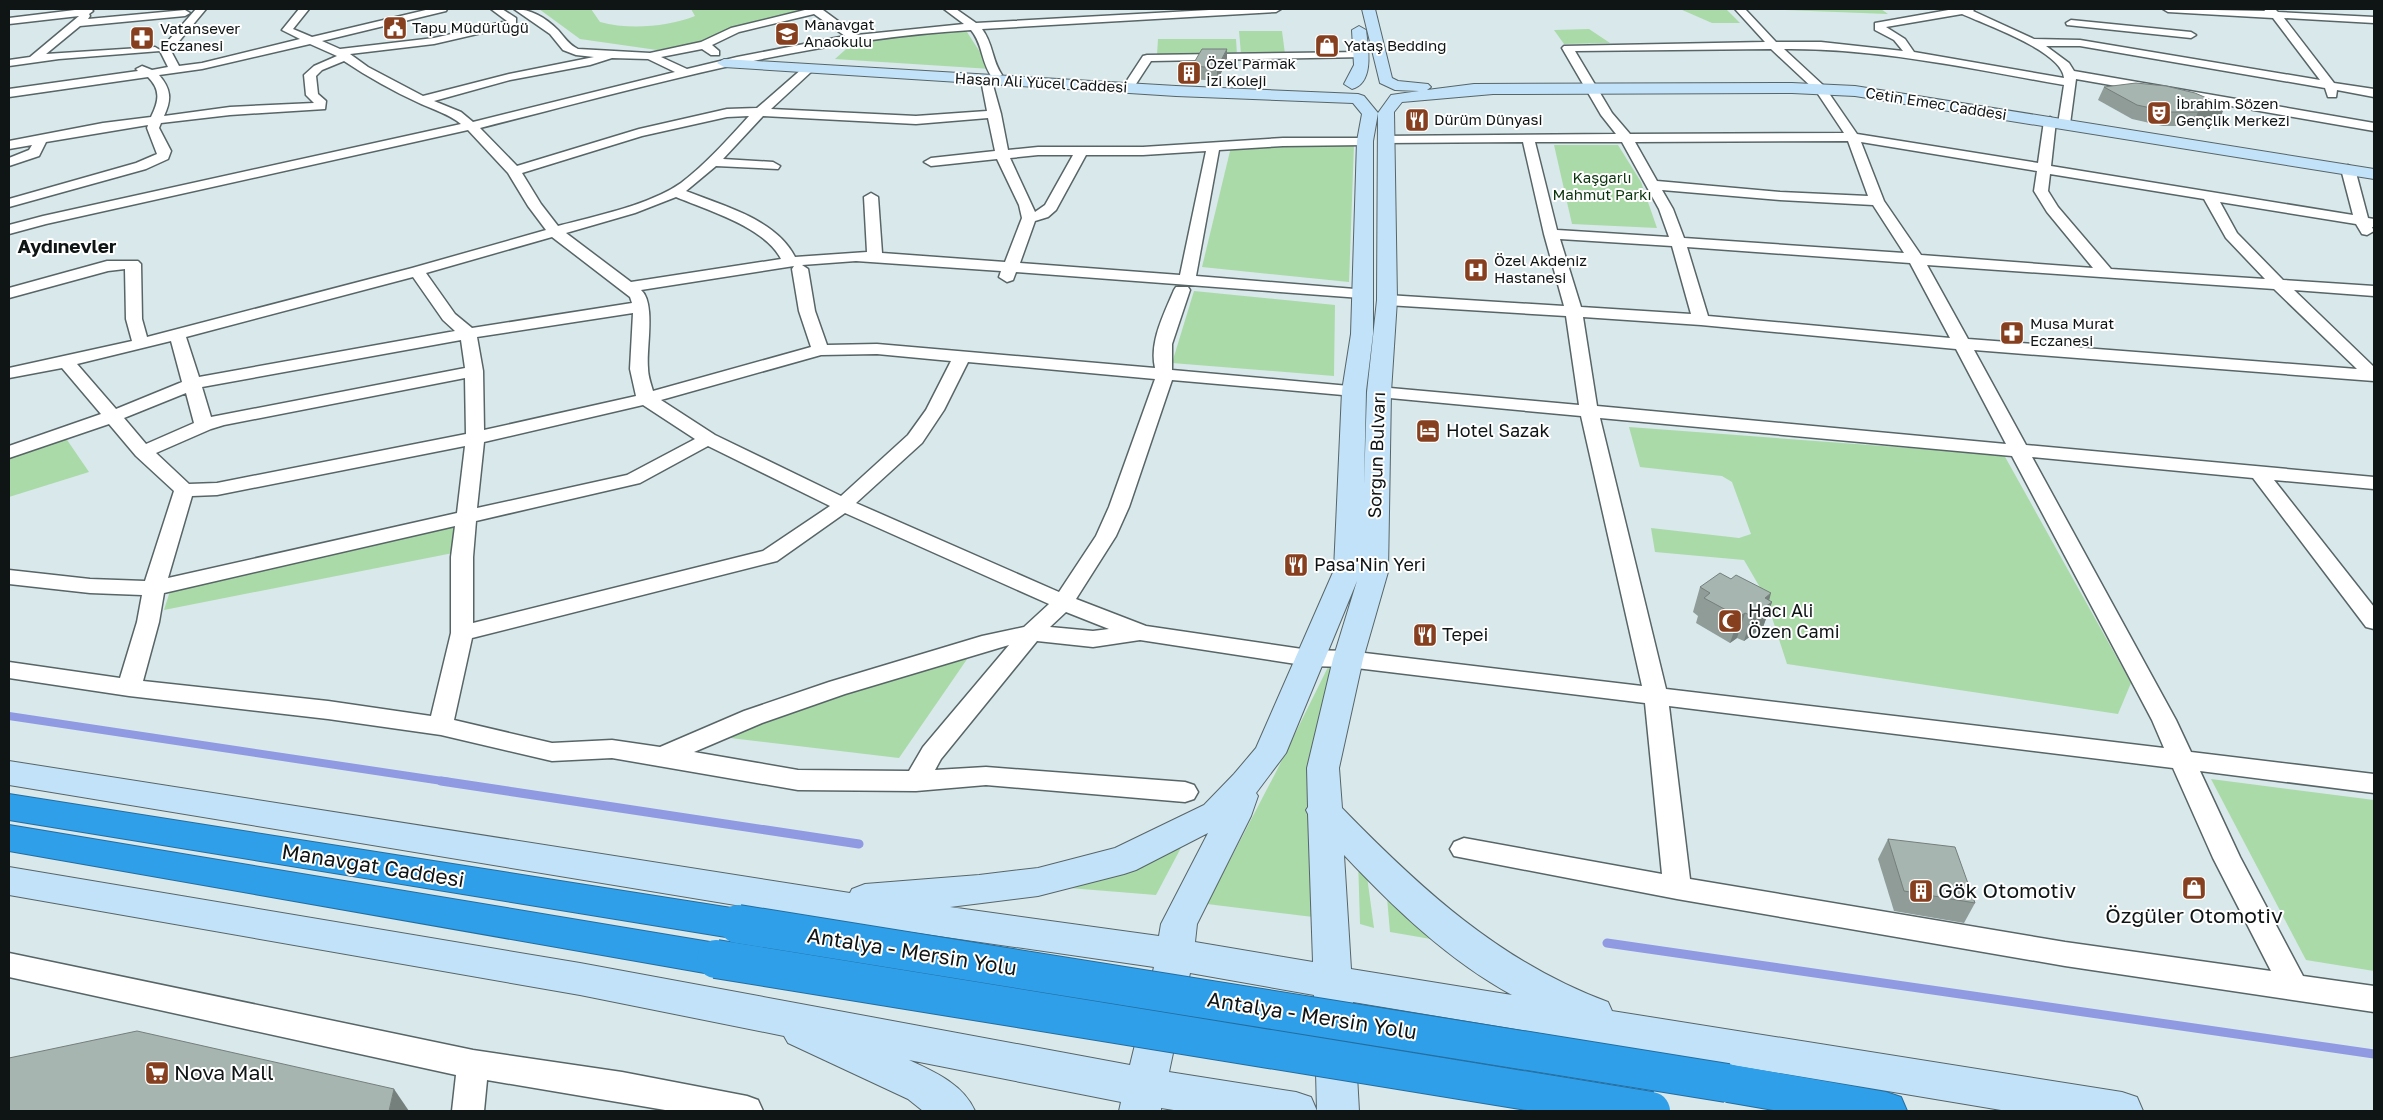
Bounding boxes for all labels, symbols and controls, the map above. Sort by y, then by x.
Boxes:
public building icon: Tapu Müdürlüğü [382,15,408,41]
place label: Manavgat Anaokulu [804,15,874,50]
place label: Tapu Müdürlüğü [412,18,529,36]
place label: Vatansever Eczanesi [160,19,240,54]
school or university icon: Manavgat Anaokulu [774,21,800,47]
pharmacy icon: Vatansever Eczanesi [129,25,155,51]
shop icon: Yataş Bedding [1314,33,1340,59]
place label: Yataş Bedding [1344,36,1447,54]
place label: Özel Parmak İzi Koleji [1206,54,1297,89]
building icon: Özel Parmak İzi Koleji [1176,60,1202,86]
street label: Hasan Ali Yücel Caddesi [954,68,1128,96]
street label: Cetin Emec Caddesi [1864,83,2008,123]
place label: İbrahim Sözen Gençlik Merkezi [2176,94,2290,129]
theatre icon: İbrahim Sözen Gençlik Merkezi [2146,100,2172,126]
restaurant icon: Dürüm Dünyasi [1404,107,1430,133]
place label: Dürüm Dünyasi [1434,110,1542,128]
park label: Kaşgarlı Mahmut Parkı [1552,168,1652,203]
district label: Aydınevler [18,234,117,257]
place label: Özel Akdeniz Hastanesi [1494,251,1587,286]
hospital icon: Özel Akdeniz Hastanesi [1463,257,1489,283]
place label: Musa Murat Eczanesi [2030,314,2114,349]
pharmacy icon: Musa Murat Eczanesi [1999,320,2025,346]
street label: Sorgun Bulvarı [1363,391,1389,519]
hotel icon: Hotel Sazak [1415,418,1441,444]
place label: Hotel Sazak [1446,419,1550,441]
restaurant icon: Pasa'Nin Yeri [1283,552,1309,578]
place label: Pasa'Nin Yeri [1314,553,1426,575]
place label: Hacı Ali Özen Cami [1748,599,1840,642]
mosque icon: Hacı Ali Özen Cami [1717,608,1743,634]
restaurant icon: Tepei [1412,622,1438,648]
place label: Tepei [1442,623,1488,645]
street label: Manavgat Caddesi [280,838,466,892]
shop icon: Özgüler Otomotiv [2181,875,2207,901]
place label: Gök Otomotiv [1938,877,2076,903]
building icon: Gök Otomotiv [1908,878,1934,904]
place label: Özgüler Otomotiv [2105,902,2283,928]
street label: Antalya - Mersin Yolu [805,922,1019,980]
street label: Antalya - Mersin Yolu [1205,986,1419,1044]
place label: Nova Mall [174,1059,274,1085]
supermarket icon: Nova Mall [144,1060,170,1086]

